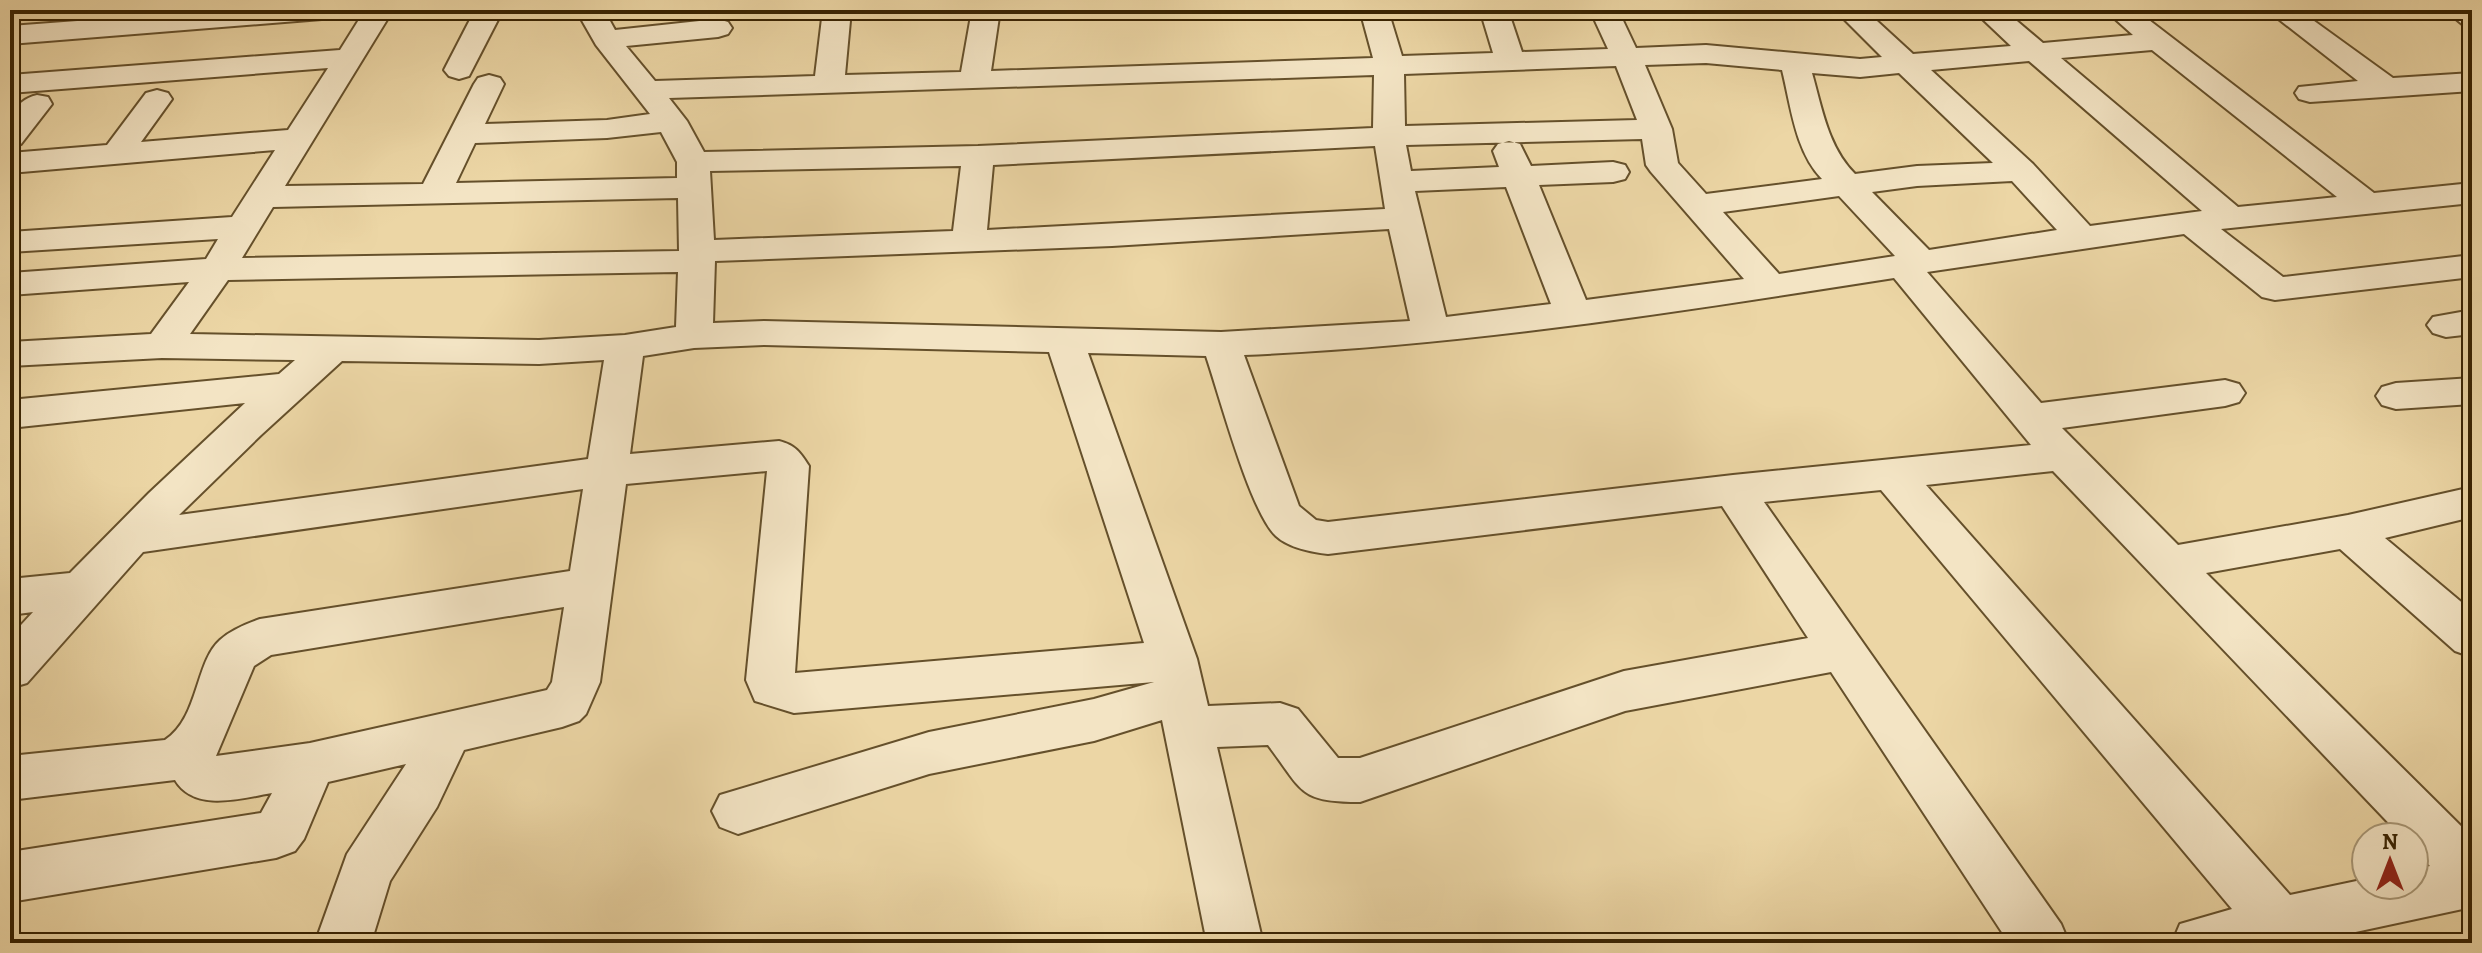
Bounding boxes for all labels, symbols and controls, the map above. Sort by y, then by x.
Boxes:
north arrow [2350,821,2430,901]
text: N [2382,827,2398,857]

